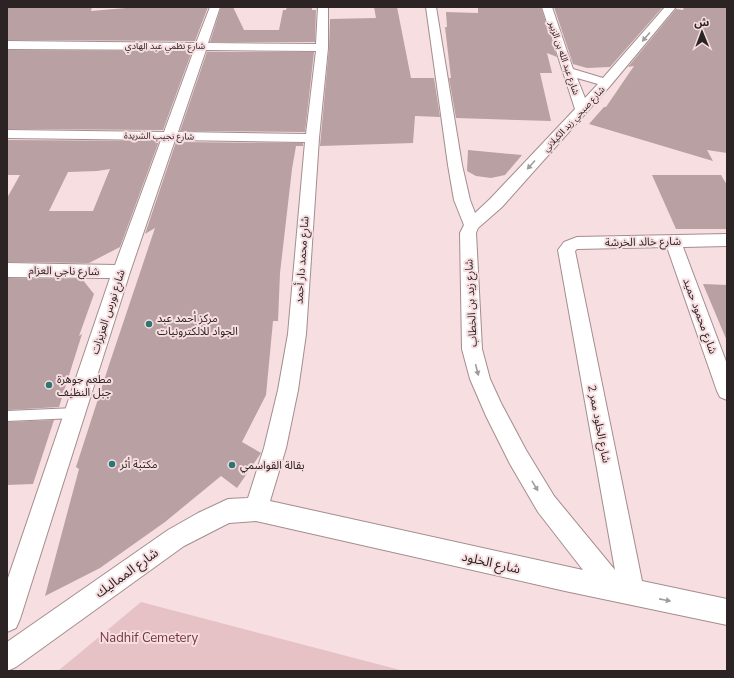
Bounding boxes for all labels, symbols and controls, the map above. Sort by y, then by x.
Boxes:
north arrow [682,12,722,52]
text: ش [694,15,710,30]
street label: شارع عبد الله بن الزبير [545,19,582,97]
one-way arrow [642,32,651,42]
street label: شارع نظمي عبد الهادي [125,40,205,53]
street label: شارع صبحي زيد الكيلاني [540,84,608,155]
street label: شارع نجيب الشريدة [124,129,194,144]
one-way arrow [526,160,536,170]
street label: شارع محمد دار أحمد [291,215,313,304]
street label: شارع خالد الخرشة [605,234,681,250]
street label: شارع زيد بن الخطاب [461,258,481,347]
street label: شارع ناجي العزام [28,263,100,281]
street label: شارع نورس العزيزات [87,267,129,356]
street label: شارع محمود حميد [679,276,721,356]
place label: مركز أحمد عبد الجواد للالكترونيات [157,311,238,339]
marker: مركز أحمد عبد الجواد للالكترونيات [144,319,154,329]
one-way arrow [475,363,481,376]
place label: مطعم جوهرة جبل النظيف [57,372,112,400]
marker: مطعم جوهرة جبل النظيف [44,380,54,390]
street label: شارع الخلود ممر 2 [584,384,614,465]
place label: مكتبة أثر [119,457,158,472]
place label: بقالة القواسمي [240,458,304,474]
marker: مكتبة أثر [107,459,117,469]
marker: بقالة القواسمي [227,460,237,470]
one-way arrow [531,481,539,491]
street label: شارع المماليك [92,544,163,603]
street label: شارع الخلود [460,548,522,579]
one-way arrow [659,597,671,603]
park label: Nadhif Cemetery [100,629,199,647]

